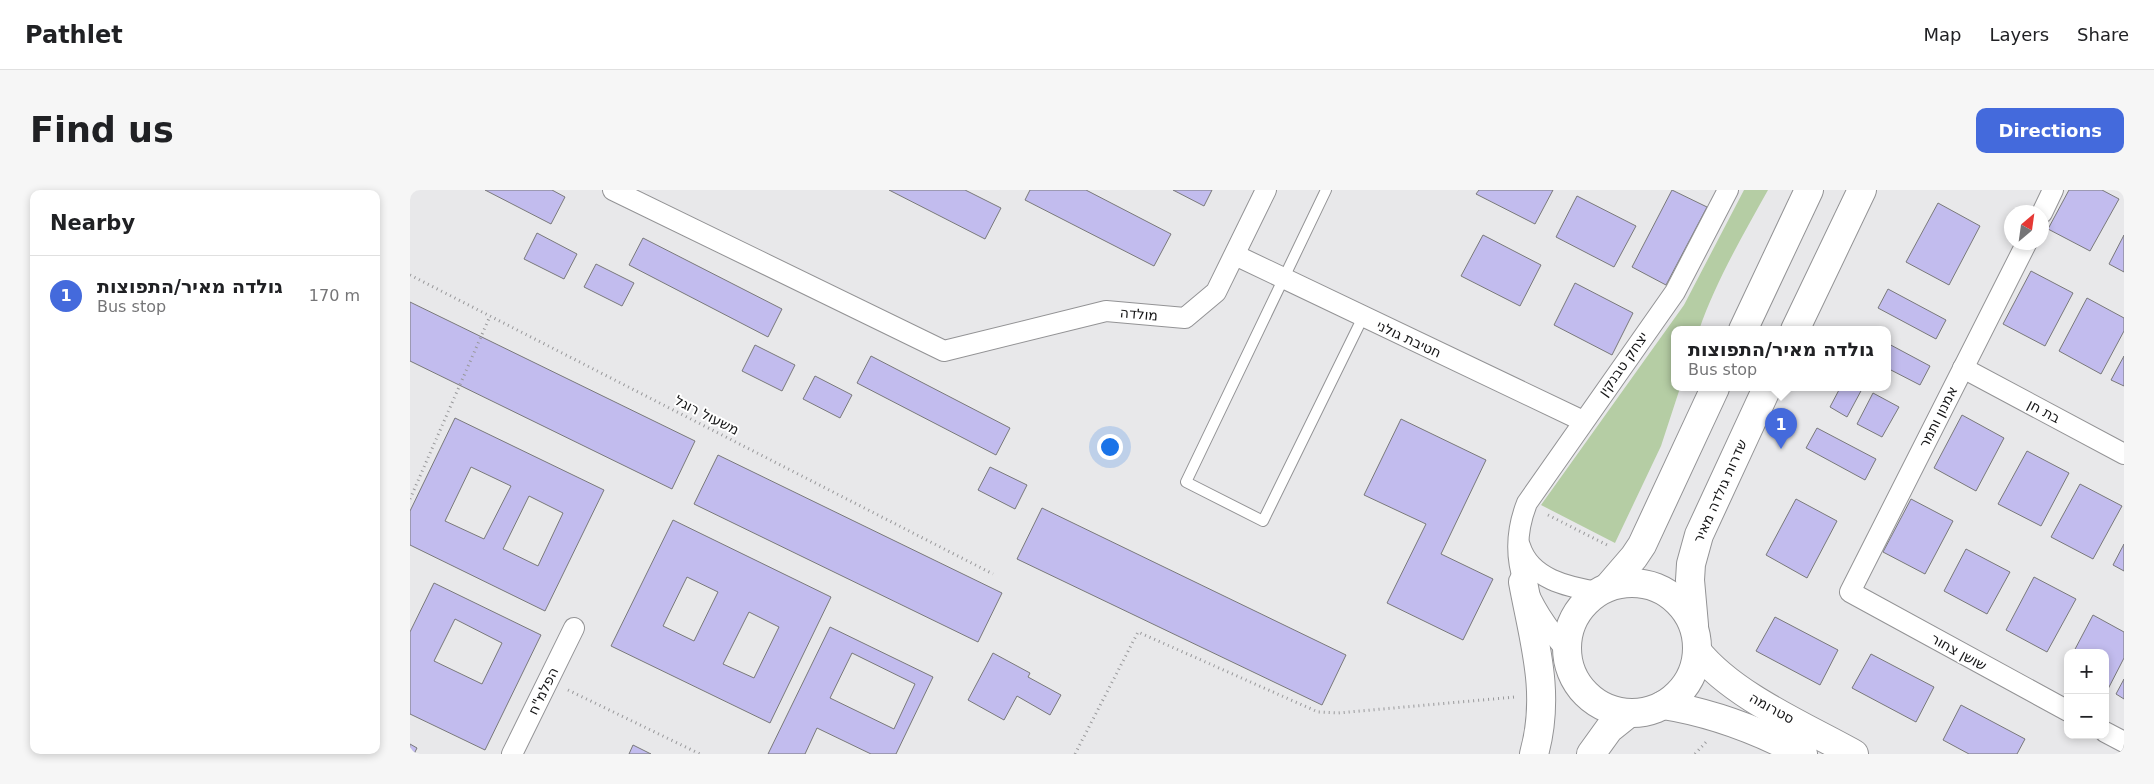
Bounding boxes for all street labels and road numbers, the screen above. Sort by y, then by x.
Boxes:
street label: מולדה [1119,304,1159,324]
street label: חטיבת גולני [1374,317,1444,361]
street label: יצחק טבנקין [1595,329,1651,399]
street label: אמנון ותמר [1916,384,1960,450]
street label: משעול רוגל [672,392,742,438]
street label: בת חן [2025,396,2063,426]
street label: שדרות גולדה מאיר [1690,437,1750,545]
street label: שושן צחור [1928,630,1990,674]
street label: הפלמ"ח [525,665,561,717]
street label: סטרומה [1747,689,1797,727]

